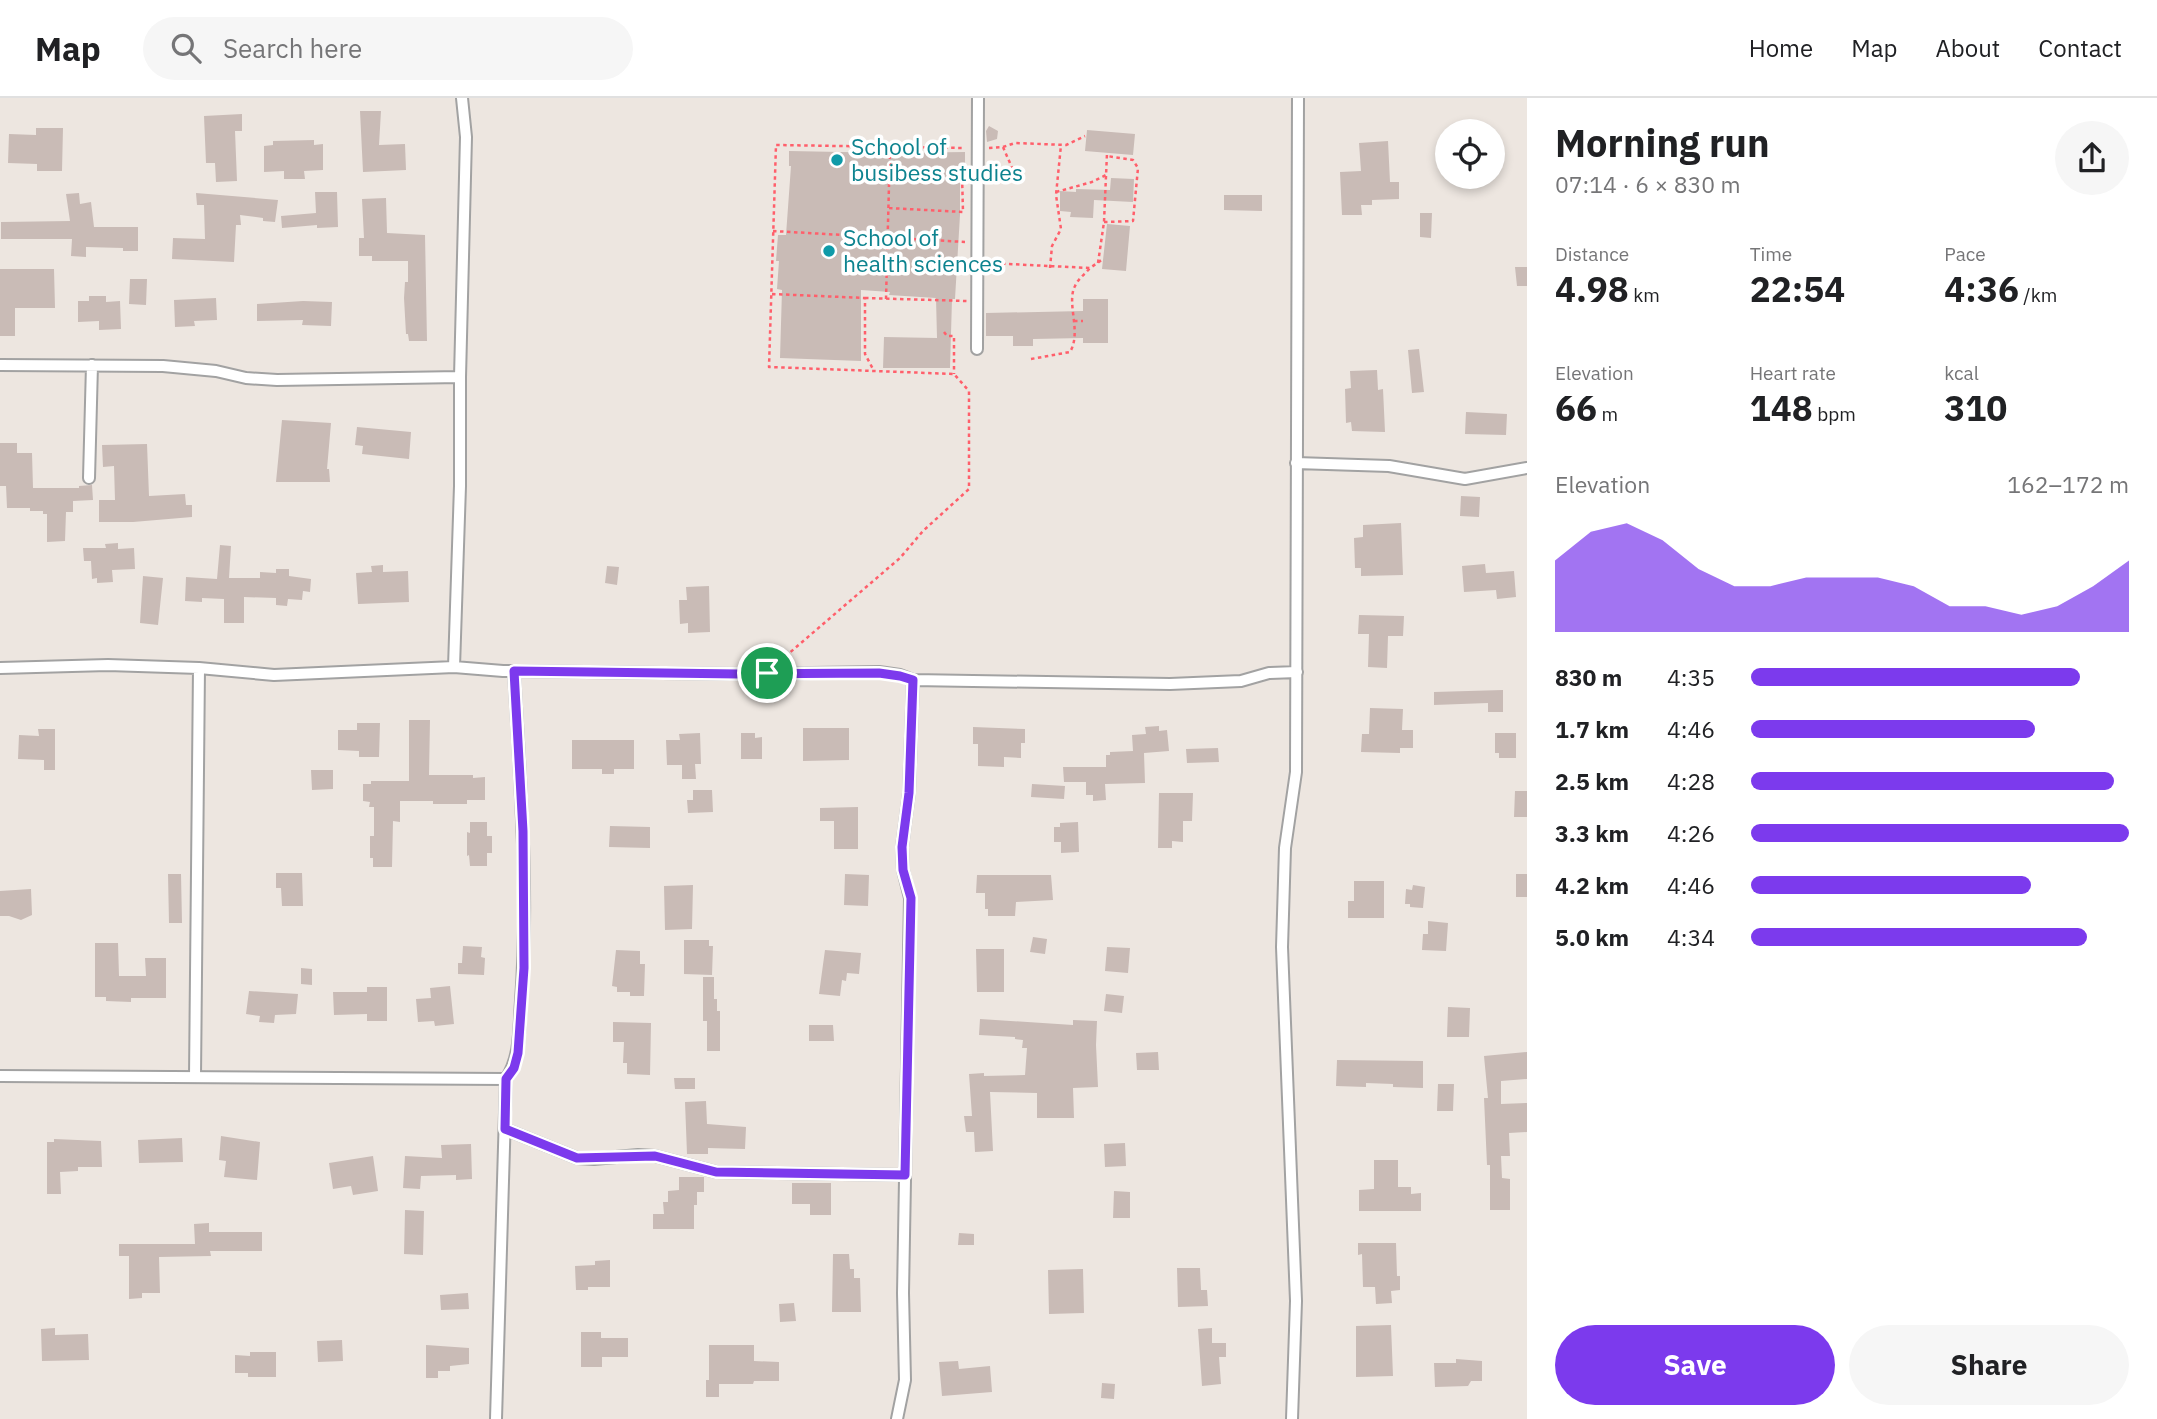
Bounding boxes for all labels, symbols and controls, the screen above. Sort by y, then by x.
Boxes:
search box [143,17,633,80]
text: Map [35,27,101,70]
icon: search [167,29,205,67]
text: Search here [223,31,362,65]
text: Home [1749,32,1813,64]
text: Map [1851,32,1897,64]
text: About [1935,32,2000,64]
text: Contact [2038,32,2122,64]
text: Morning run [1555,118,1770,167]
map controls [1435,119,1505,189]
button: locate [1435,119,1505,189]
button: share [2055,121,2129,195]
place label: School of busibess studies [851,131,1023,187]
marker: School of busibess studies [829,152,845,168]
text: 07:14 · 6 × 830 m [1555,169,1741,199]
place label: School of health sciences [843,222,1003,278]
text: Distance [1555,242,1629,266]
text: Time [1750,242,1792,266]
text: Pace [1944,242,1986,266]
marker: School of health sciences [821,243,837,259]
text: 4.98 [1555,266,1629,312]
text: 22:54 [1750,266,1845,312]
text: 4:36 [1944,266,2019,312]
text: km [1629,283,1660,307]
text: /km [2019,283,2057,307]
text: Elevation [1555,361,1634,385]
text: Heart rate [1750,361,1836,385]
text: kcal [1944,361,1979,385]
text: 66 [1555,385,1597,431]
text: 148 [1750,385,1813,431]
text: 310 [1944,385,2007,431]
text: m [1597,402,1618,426]
text: bpm [1813,402,1856,426]
text: Elevation [1555,469,1650,499]
text: 162–172 m [2007,469,2129,499]
pin [737,643,797,703]
icon: arrive [748,654,786,692]
text: 830 m [1555,662,1622,692]
text: 4:35 [1667,662,1715,692]
text: 1.7 km [1555,714,1629,744]
text: 4:46 [1667,714,1715,744]
text: 2.5 km [1555,766,1629,796]
text: 4:28 [1667,766,1715,796]
text: 3.3 km [1555,818,1629,848]
text: 4:26 [1667,818,1715,848]
text: 4.2 km [1555,870,1629,900]
text: 4:46 [1667,870,1715,900]
text: 5.0 km [1555,922,1629,952]
text: 4:34 [1667,922,1715,952]
button: Save [1555,1325,1835,1405]
button: Share [1849,1325,2129,1405]

